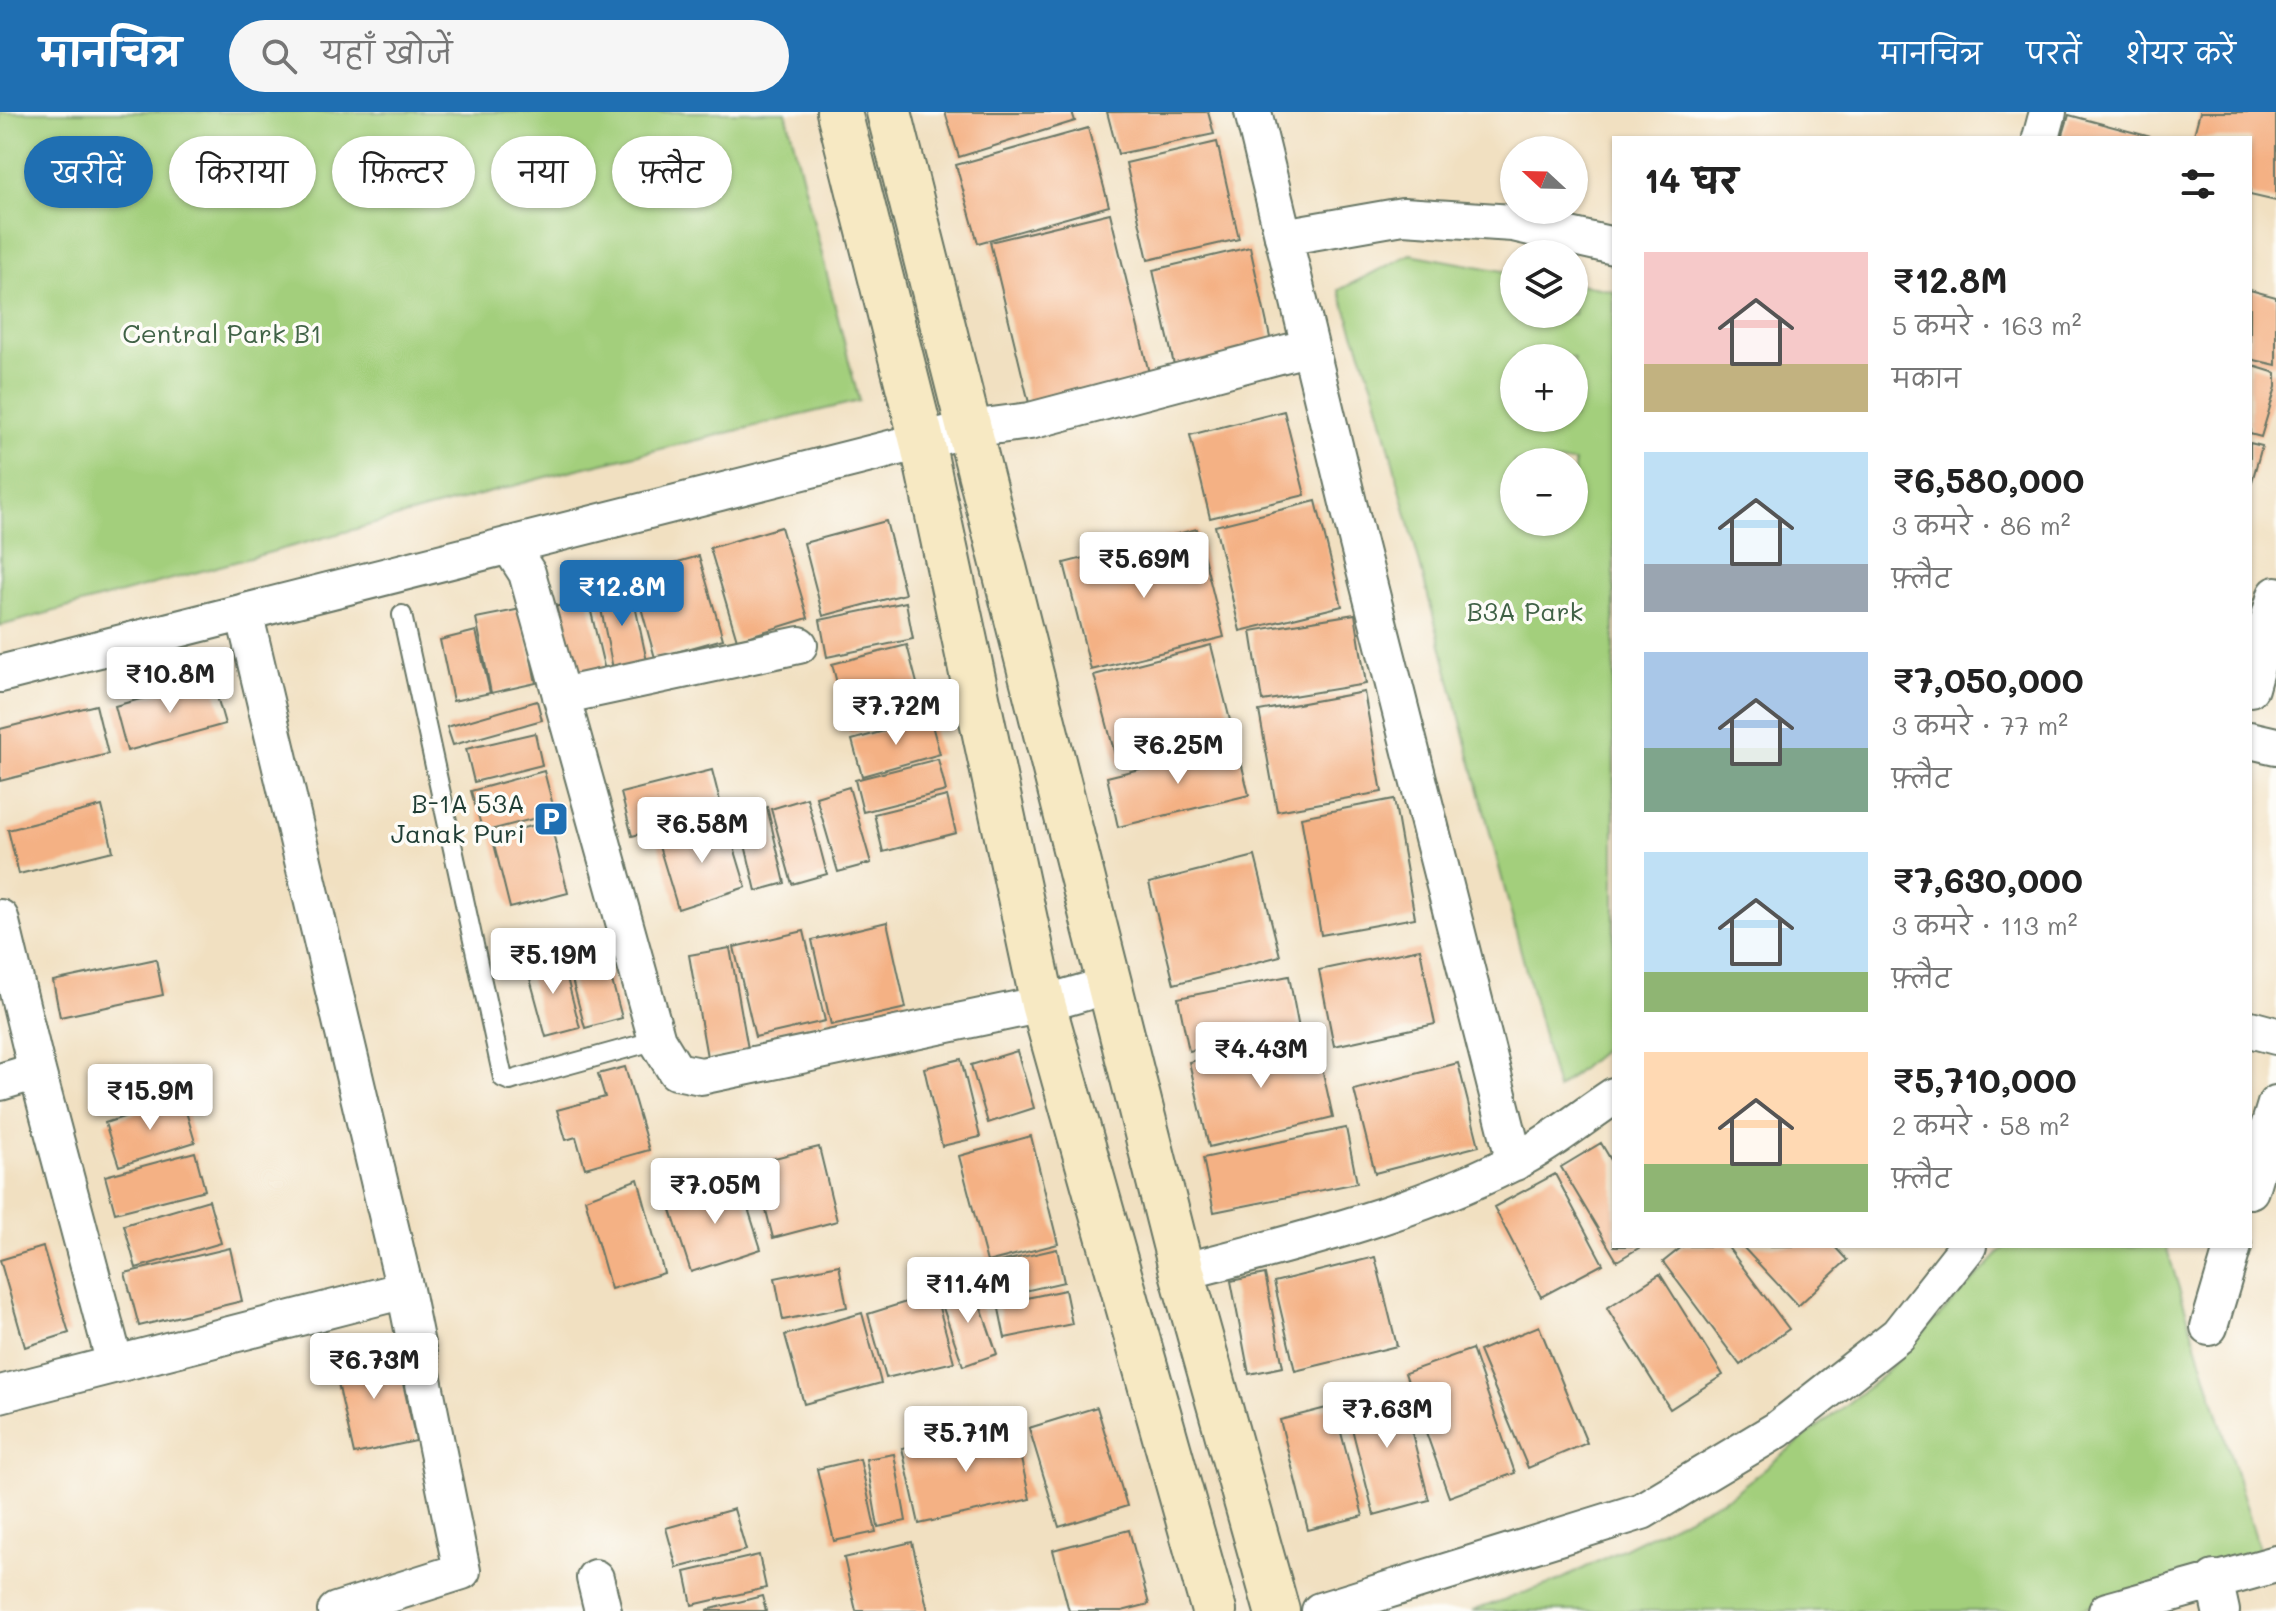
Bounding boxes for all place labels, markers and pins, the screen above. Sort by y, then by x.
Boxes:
pin: ₹5.69M [1079,532,1209,600]
pin: ₹12.8M [557,560,687,628]
pin: ₹10.8M [105,647,235,715]
pin: ₹7.72M [831,679,961,747]
pin: ₹6.25M [1113,718,1243,786]
place label: B-1A 53A Janak Puri [391,786,525,850]
pin: ₹6.58M [637,797,767,865]
parking icon: B-1A 53A Janak Puri [532,800,570,838]
pin: ₹5.19M [488,928,618,996]
pin: ₹4.43M [1196,1022,1326,1090]
pin: ₹15.9M [85,1064,215,1132]
pin: ₹7.05M [650,1158,780,1226]
pin: ₹11.4M [903,1257,1033,1325]
pin: ₹6.73M [309,1333,439,1401]
pin: ₹7.63M [1322,1382,1452,1450]
pin: ₹5.71M [901,1406,1031,1474]

